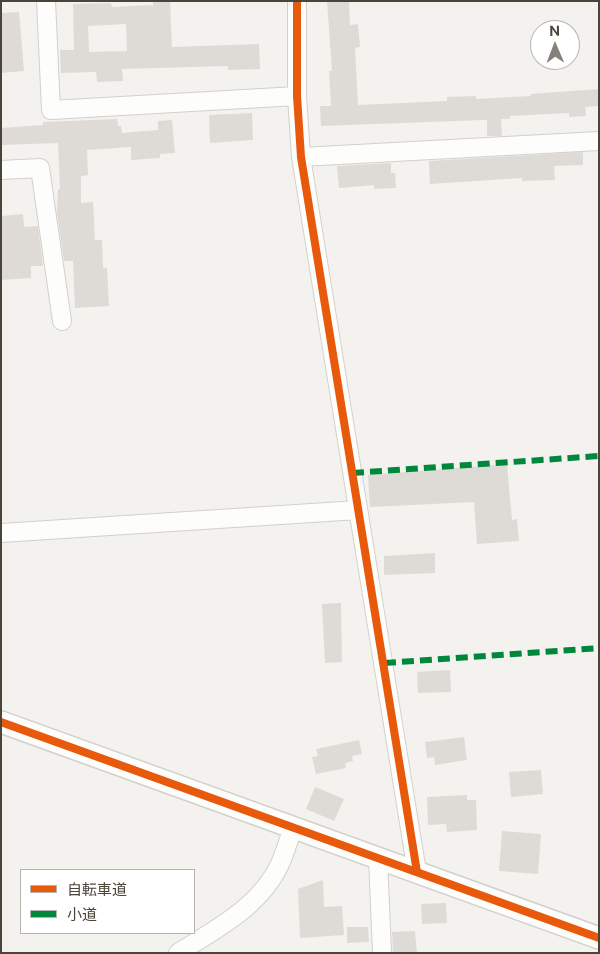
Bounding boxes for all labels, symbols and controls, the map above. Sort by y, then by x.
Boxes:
north arrow [530,20,580,70]
text: N [549,23,560,39]
legend [20,869,195,934]
text: 自転車道 [67,881,127,898]
text: 小道 [67,906,97,923]

